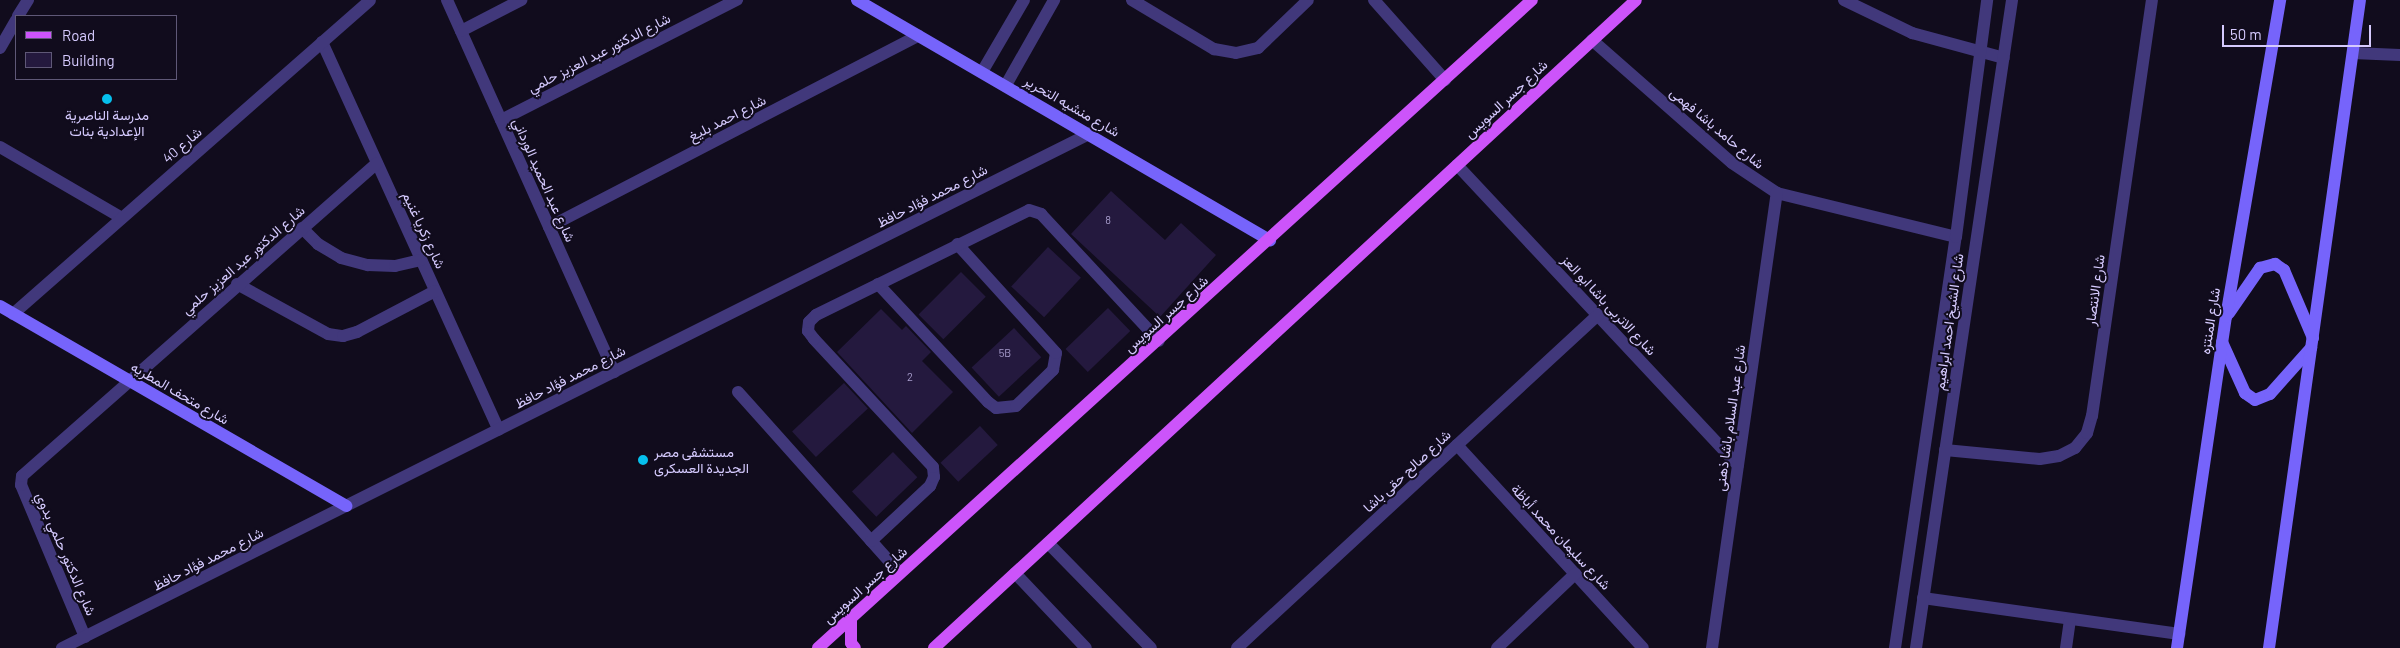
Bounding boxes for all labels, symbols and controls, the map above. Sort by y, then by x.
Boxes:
street label: شارع الدكتور عبد العزيز حلمي [525,10,673,96]
legend [15,15,178,80]
scale bar [2225,15,2374,47]
text: 50 m [2230,25,2262,43]
text: Road [62,26,95,44]
text: Building [62,51,115,69]
street label: شارع جسر السويس [1461,56,1551,142]
street label: شارع منشيه التحرير [1021,72,1123,140]
street label: شارع حامد باشا فهمى [1667,84,1767,172]
street label: شارع احمد بليغ [685,91,769,145]
marker: مدرسة الناصرية الإعدادية بنات [101,93,113,105]
place label: مدرسة الناصرية الإعدادية بنات [65,107,149,140]
street label: شارع عبد الحميد الورداني [509,115,579,245]
street label: شارع 40 [159,123,205,167]
street label: شارع محمد فؤاد حافظ [874,161,990,231]
street label: شارع زكريا غنيم [399,189,449,271]
street label: شارع الدكتور عبد العزيز حلمي [178,202,308,318]
house number: 8 [1105,213,1111,227]
street label: شارع الاتربى باشا ابو العز [1558,251,1660,359]
street label: شارع الشيخ احمد ابراهيم [1931,253,1967,391]
street label: شارع الانتصار [2082,253,2108,327]
street label: شارع جسر السويس [1120,272,1212,356]
street label: شارع المنتزه [2196,287,2224,355]
street label: شارع محمد فؤاد حافظ [512,342,628,412]
street label: شارع عبد السلام باشا ذهنى [1711,344,1749,492]
house number: 5B [999,346,1011,360]
street label: شارع متحف المطريه [128,358,232,428]
house number: 2 [907,370,913,384]
street label: شارع صالح حقى باشا [1360,426,1454,516]
place label: مستشفى مصر الجديدة العسكرى [654,444,749,477]
marker: مستشفى مصر الجديدة العسكرى [636,453,650,467]
street label: شارع سليمان محمد أباظة [1508,481,1614,593]
street label: شارع الدكتور حلمي بدوي [32,490,100,618]
street label: شارع محمد فؤاد حافظ [150,524,266,594]
street label: شارع جسر السويس [819,543,911,627]

